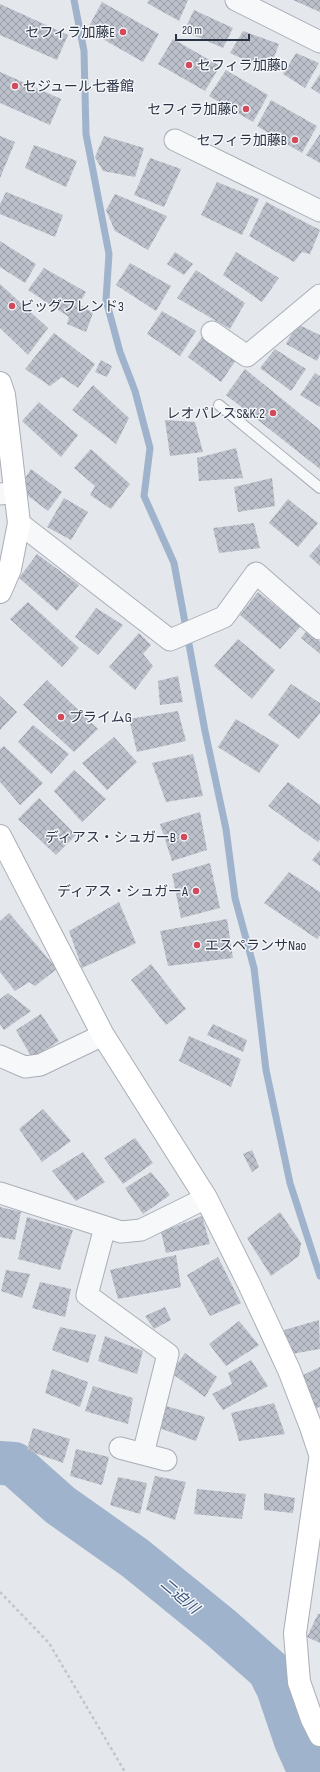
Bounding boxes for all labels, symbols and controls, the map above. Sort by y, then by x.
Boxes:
scale bar [176,16,249,42]
text: 20 m [182,23,202,38]
place label: セフィラ加藤E [26,24,115,41]
marker: セフィラ加藤E [118,27,128,37]
place label: セフィラ加藤D [197,57,288,74]
marker: セフィラ加藤D [184,60,194,70]
place label: セジュール七番館 [23,78,134,95]
marker: セジュール七番館 [10,81,20,91]
place label: セフィラ加藤C [147,101,238,118]
marker: セフィラ加藤C [241,104,251,114]
place label: セフィラ加藤B [197,132,287,149]
marker: セフィラ加藤B [290,135,300,145]
place label: ビッグフレンド3 [20,298,124,315]
marker: ビッグフレンド3 [7,301,17,311]
place label: レオパレスS&K.2 [167,405,265,422]
marker: レオパレスS&K.2 [268,408,278,418]
place label: プライムG [69,709,132,726]
marker: プライムG [56,712,66,722]
place label: ディアス・シュガーB [45,829,176,846]
marker: ディアス・シュガーB [179,832,189,842]
place label: ディアス・シュガーA [57,883,189,900]
marker: ディアス・シュガーA [191,886,201,896]
place label: エスペランサNao [205,937,307,954]
marker: エスペランサNao [192,940,202,950]
water label: 二迫川 [156,1575,205,1619]

